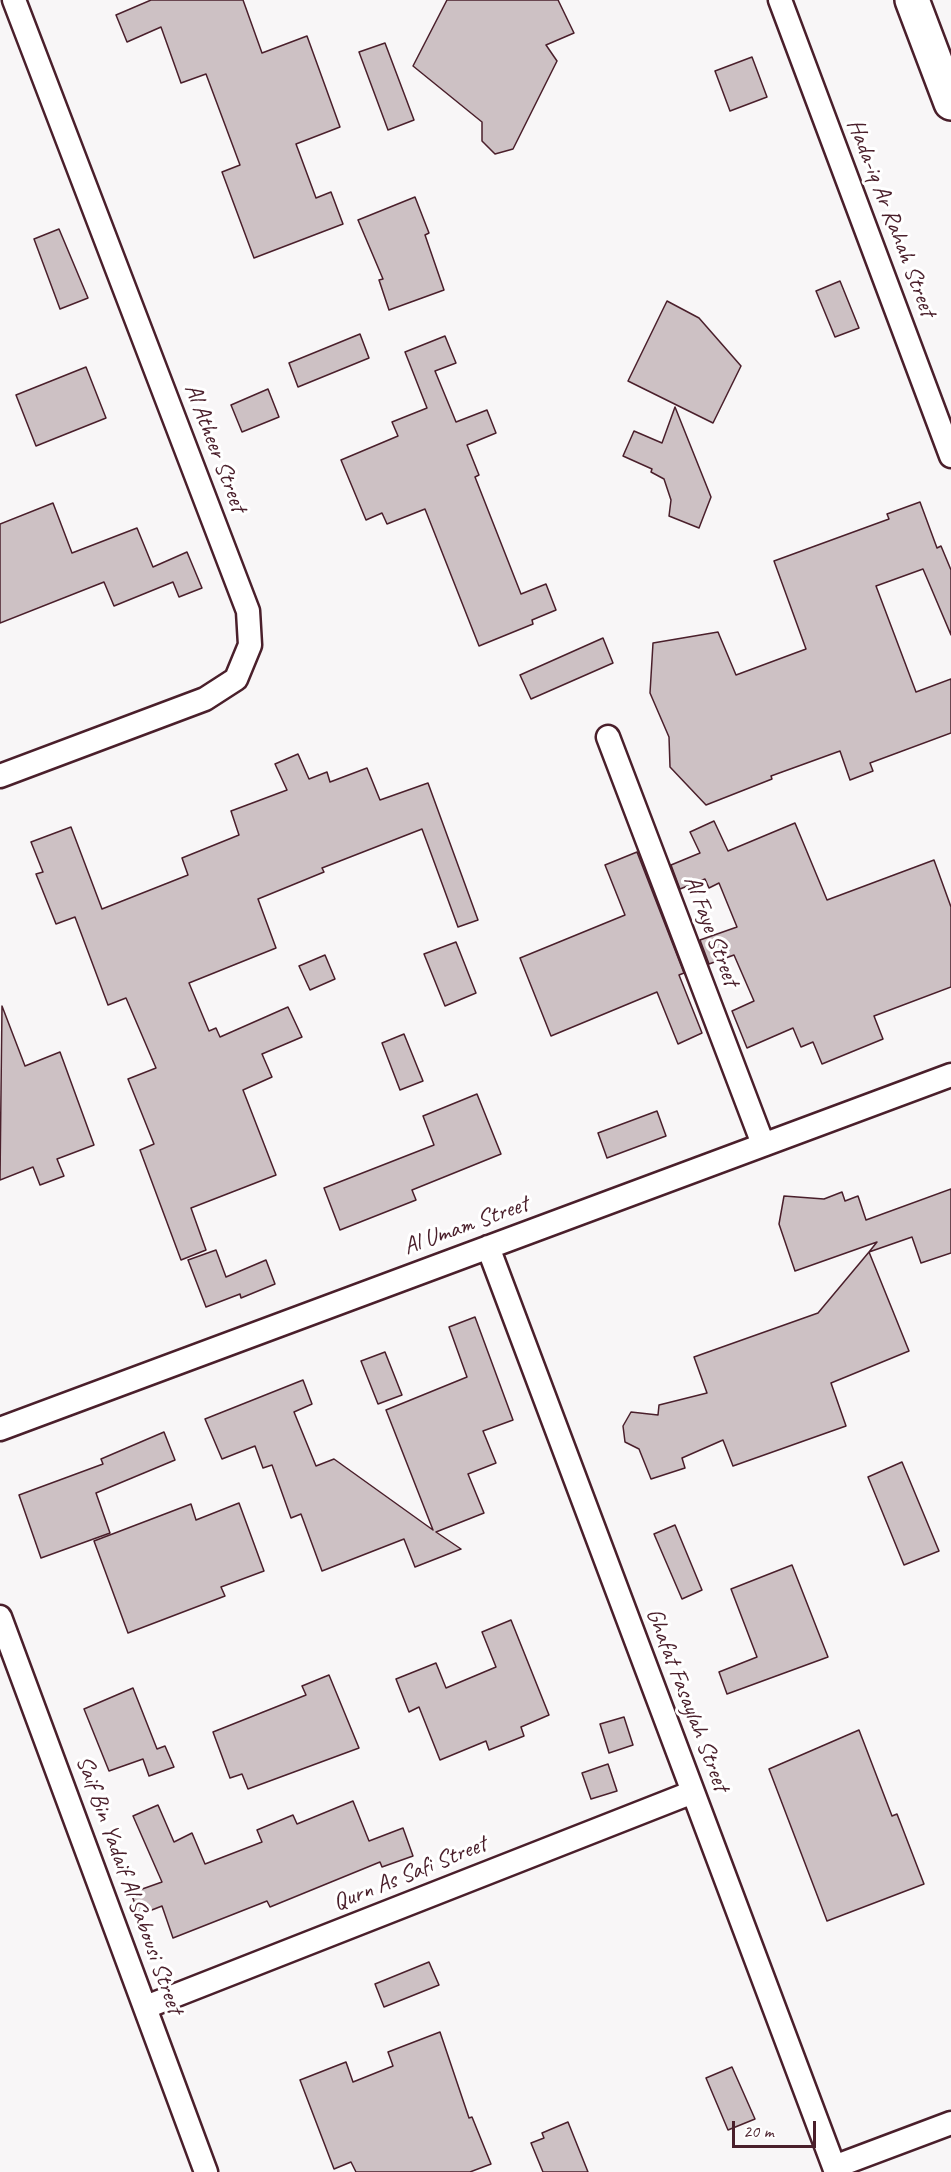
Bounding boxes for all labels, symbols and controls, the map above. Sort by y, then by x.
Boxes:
street label: Hada-iq Ar Rahah Street [840,115,942,321]
street label: Al Atheer Street [177,380,253,516]
street label: Al Faye Street [677,872,745,990]
street label: Al Umam Street [400,1190,532,1262]
street label: Ghafat Fasaylah Street [639,1604,735,1796]
street label: Saif Bin Yadaif Al Sabousi Street [69,1752,189,2018]
street label: Qurn As Safi Street [329,1830,491,1918]
scale bar [735,2109,819,2147]
text: 20 m [743,2120,774,2142]

